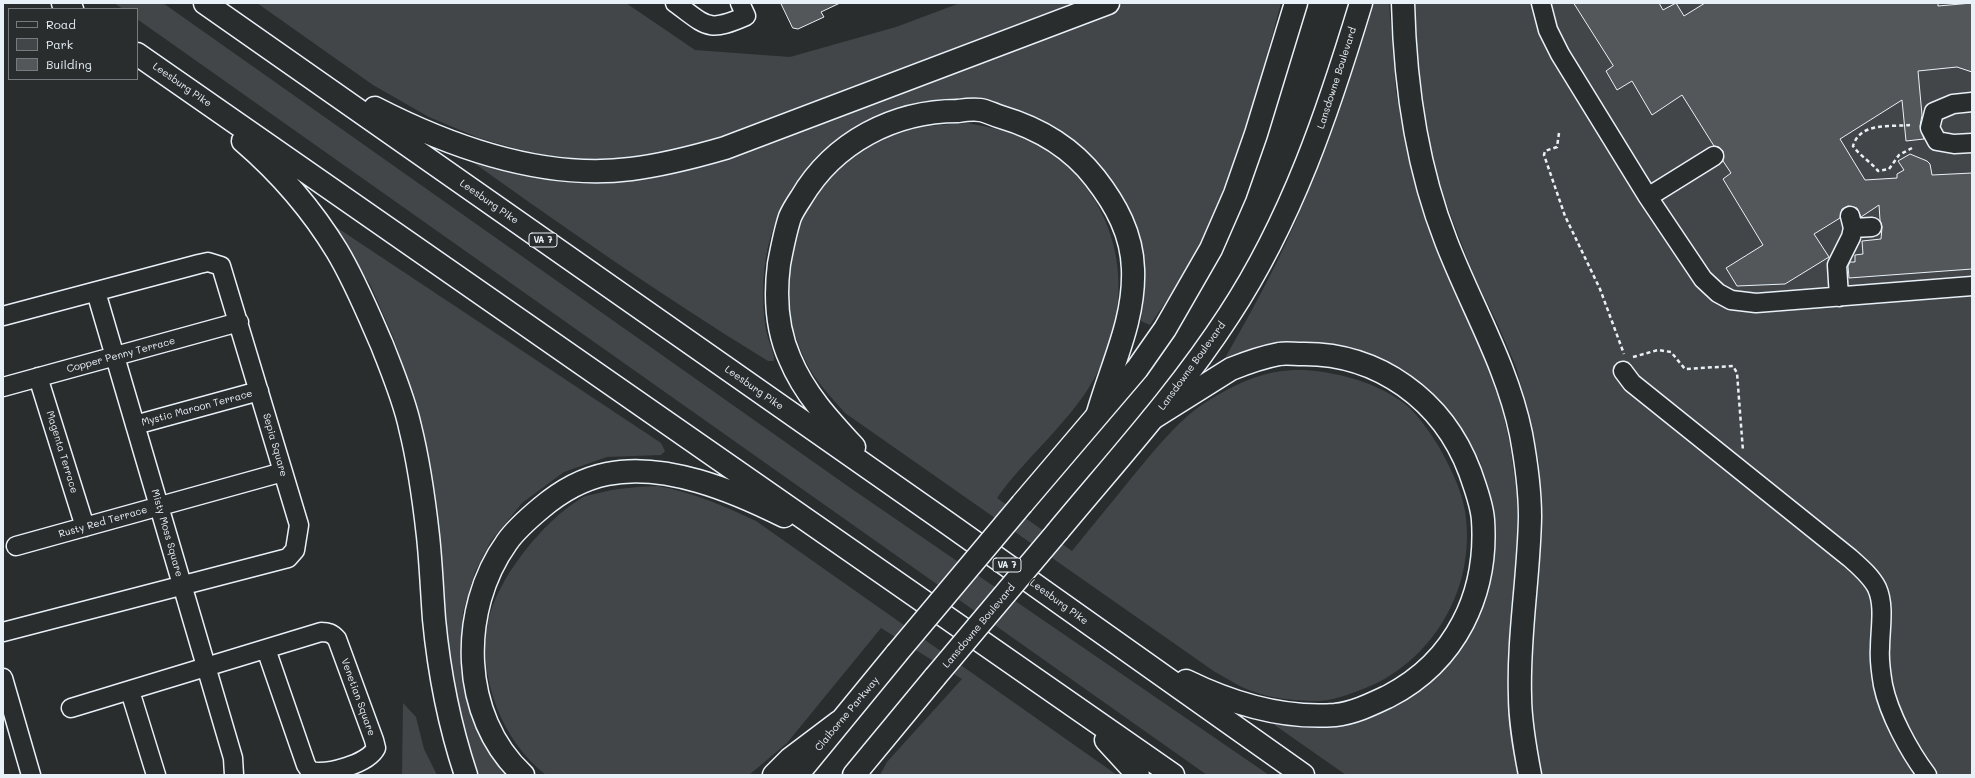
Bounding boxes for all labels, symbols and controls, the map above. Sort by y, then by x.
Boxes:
legend [8,8,138,80]
text: Road [46,16,76,32]
street label: Lansdowne Boulevard [1315,26,1359,130]
text: Park [46,36,73,52]
text: Building [46,56,92,72]
street label: Leesburg Pike [150,60,214,110]
street label: Leesburg Pike [457,177,521,227]
road number: VA 7 [529,233,557,247]
street label: Lansdowne Boulevard [1156,320,1228,412]
street label: Copper Penny Terrace [65,335,177,375]
street label: Leesburg Pike [722,363,786,413]
street label: Mystic Maroon Terrace [140,387,254,429]
street label: Magenta Terrace [44,409,80,495]
street label: Sepia Square [260,412,290,478]
street label: Misty Moss Square [149,488,185,578]
street label: Rusty Red Terrace [57,504,149,540]
road number: VA 7 [993,558,1021,572]
street label: Leesburg Pike [1028,577,1090,627]
street label: Lansdowne Boulevard [940,582,1018,670]
street label: Venetian Square [338,657,378,737]
street label: Claiborne Parkway [812,674,882,754]

